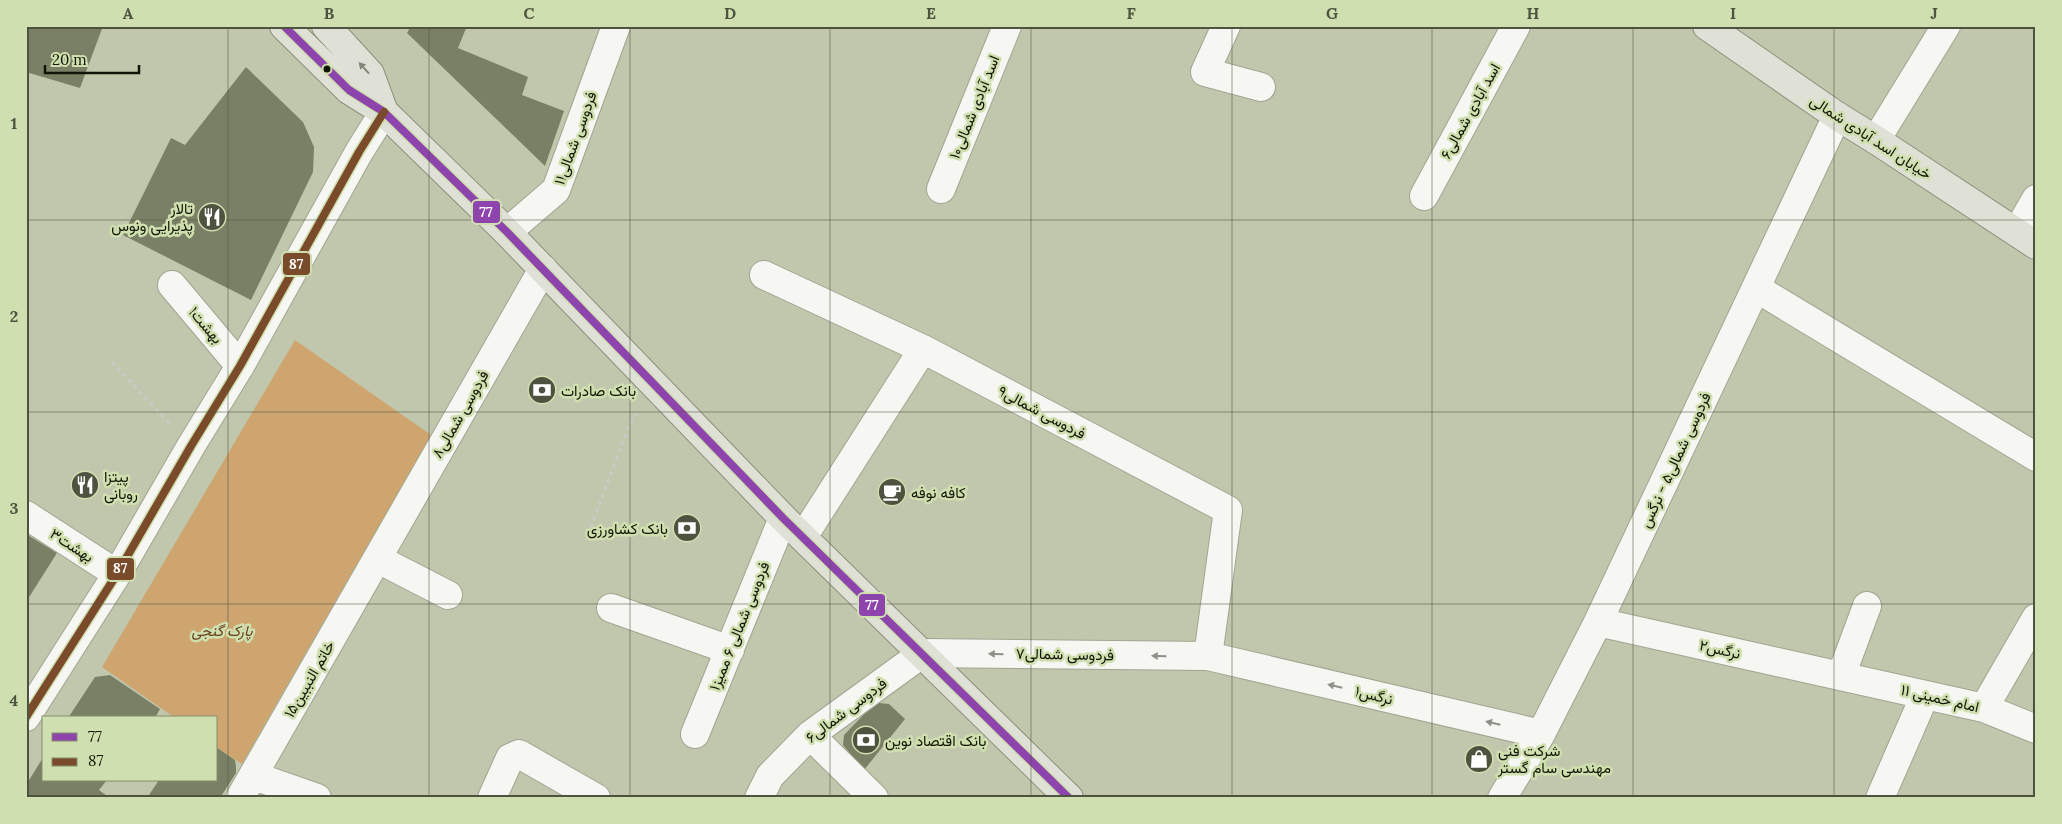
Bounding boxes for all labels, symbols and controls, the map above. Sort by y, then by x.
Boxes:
text: A [123,3,134,23]
text: B [324,3,335,23]
text: C [523,3,535,23]
text: D [724,3,736,23]
text: E [926,3,936,23]
text: F [1126,3,1136,23]
text: G [1326,3,1338,23]
text: H [1527,3,1540,23]
text: I [1730,3,1736,23]
text: J [1930,3,1938,23]
scale bar [45,42,139,74]
text: 20 m [52,50,87,69]
street label: اسد آبادی شمالی۱۰ [945,53,1004,162]
street label: اسد آبادی شمالی۶ [1436,60,1505,163]
one-way arrow [358,62,370,74]
unlabelled marker [322,64,332,74]
street label: فردوسی شمالی۱۱ [549,89,602,188]
street label: خیابان اسد آبادی شمالی [1806,91,1935,184]
text: 1 [11,113,17,133]
place label: تالار پذیرایی ونوس [111,199,193,236]
line badge: 77 [472,200,501,224]
restaurant icon: تالار پذیرایی ونوس [197,202,227,232]
text: 77 [479,203,493,221]
line badge: 87 [282,252,311,276]
text: 87 [289,255,304,273]
street label: بهشت۱ [185,302,227,348]
text: 2 [10,306,18,326]
street label: فردوسی شمالی۸ [427,367,494,462]
bank icon: بانک صادرات [527,375,557,405]
place label: بانک صادرات [561,381,636,400]
street label: فردوسی شمالی۹ [994,381,1089,444]
street label: فردوسی شمالی۵ - نرگس [1635,389,1716,531]
place label: پیتزا روبانی [104,467,138,504]
restaurant icon: پیتزا روبانی [70,470,100,500]
cafe icon: کافه نوفه [877,477,907,507]
place label: کافه نوفه [911,483,966,502]
text: 3 [10,498,19,518]
bank icon: بانک کشاورزی [672,513,702,543]
place label: بانک کشاورزی [587,519,668,539]
street label: بهشت۳ [47,524,97,566]
line badge: 87 [106,557,135,581]
text: 87 [113,559,128,577]
street label: فردوسی شمالی ۶ ممیز۱ [705,559,774,694]
line badge: 77 [858,593,886,617]
text: 77 [865,596,879,614]
park label: پارک گنجی [191,621,253,641]
street label: نرگس۲ [1697,635,1742,664]
street label: خاتم النببین۱۵ [279,637,339,721]
street label: فردوسی شمالی۷ [1016,644,1114,665]
one-way arrow [988,649,1004,657]
one-way arrow [1151,651,1167,659]
street label: فردوسی شمالی۶ [802,673,891,747]
street label: امام خمینی ۱۱ [1899,680,1981,717]
street label: نرگس۱ [1353,681,1395,710]
one-way arrow [1328,682,1343,690]
text: 4 [10,690,19,710]
legend [42,716,218,782]
one-way arrow [1486,719,1501,727]
bank icon: بانک اقتصاد نوین [851,725,881,755]
text: 77 [88,727,102,746]
place label: بانک اقتصاد نوین [885,731,986,751]
place label: شرکت فنی مهندسی سام گستر [1497,741,1611,778]
shop icon: شرکت فنی مهندسی سام گستر [1464,744,1494,774]
text: 87 [88,751,103,770]

